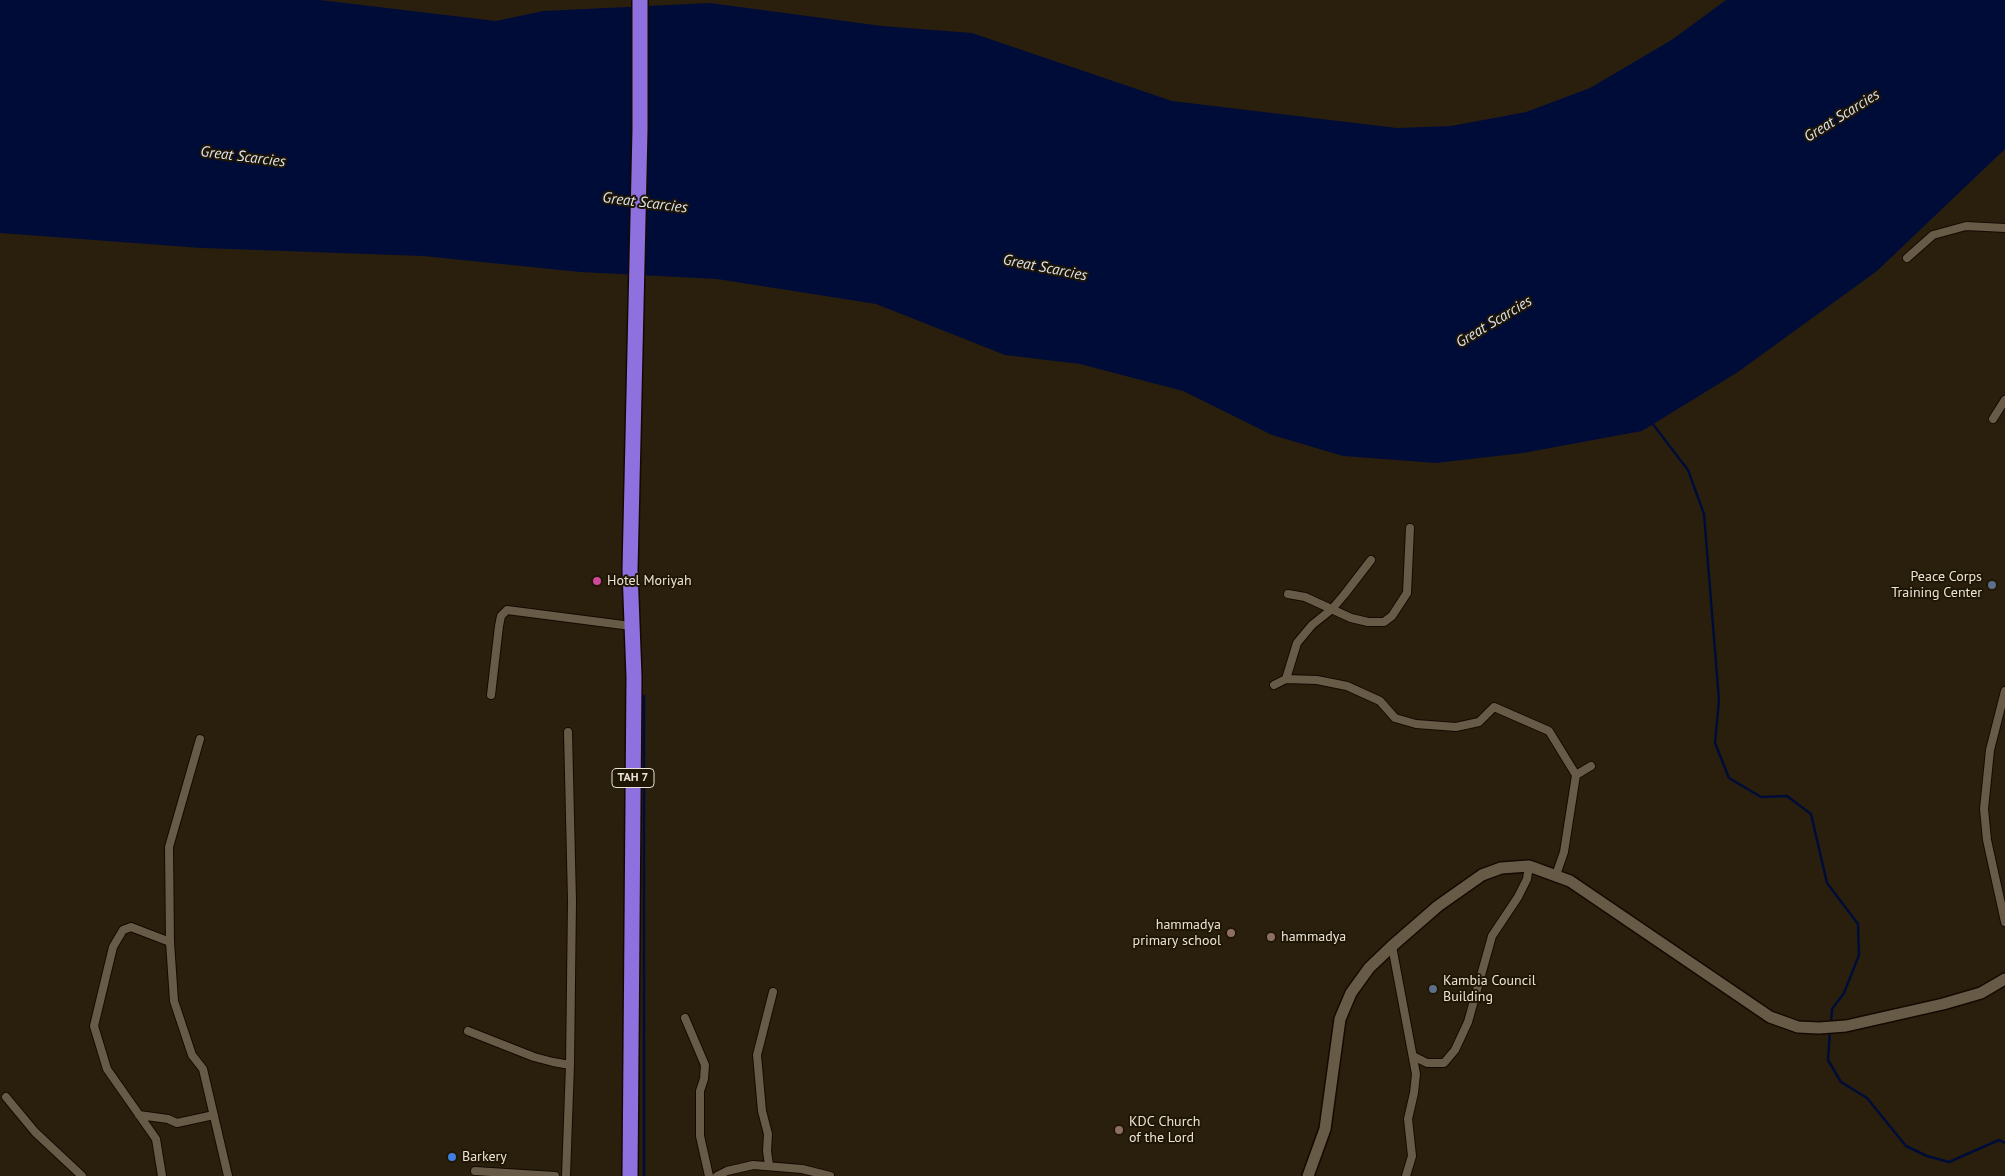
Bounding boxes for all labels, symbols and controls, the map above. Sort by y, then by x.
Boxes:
water label: Great Scarcies [1801,86,1883,146]
water label: Great Scarcies [200,143,286,171]
water label: Great Scarcies [602,189,688,217]
water label: Great Scarcies [1001,251,1089,285]
water label: Great Scarcies [1453,292,1535,352]
place label: Peace Corps Training Center [1891,569,1982,602]
place label: Hotel Moriyah [607,573,692,589]
marker: Hotel Moriyah [591,575,603,587]
marker: Peace Corps Training Center [1986,579,1998,591]
road number: TAH 7 [612,768,654,788]
place label: hammadya primary school [1133,917,1221,950]
marker: hammadya primary school [1225,927,1237,939]
place label: hammadya [1281,929,1346,945]
marker: hammadya [1265,931,1277,943]
place label: Kambia Council Building [1443,973,1536,1006]
marker: Kambia Council Building [1427,983,1439,995]
place label: KDC Church of the Lord [1129,1114,1200,1146]
marker: KDC Church of the Lord [1113,1124,1125,1136]
place label: Barkery [462,1149,507,1165]
marker: Barkery [446,1151,458,1163]

